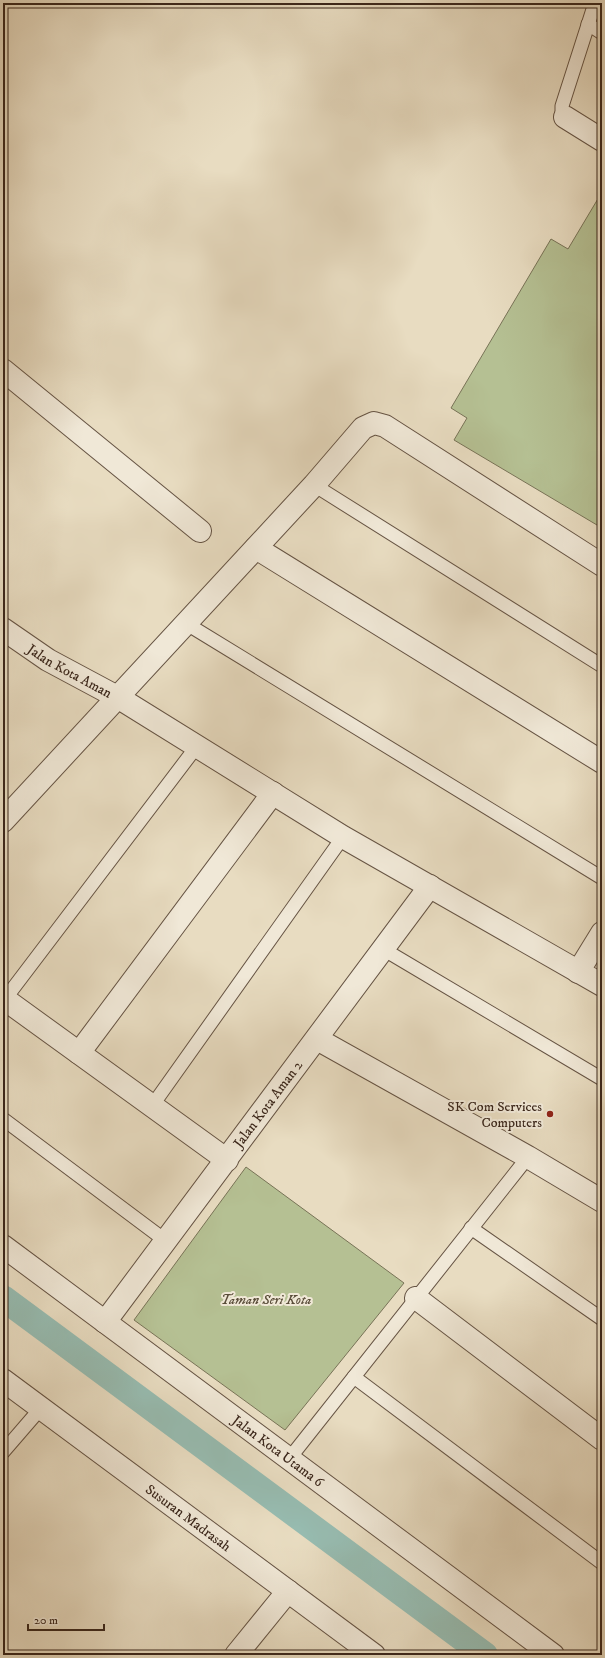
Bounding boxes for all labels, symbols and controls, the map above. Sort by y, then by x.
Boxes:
street label: Jalan Kota Aman [22,639,115,703]
street label: Jalan Kota Aman 2 [229,1057,307,1153]
place label: SK Com Services Computers [447,1098,542,1132]
marker: SK Com Services Computers [545,1109,555,1119]
park label: Taman Seri Kota [221,1291,311,1309]
street label: Jalan Kota Utama 6 [227,1410,328,1492]
street label: Susuran Madrasah [142,1481,235,1556]
scale bar [28,1606,104,1632]
text: 20 m [34,1613,58,1628]

